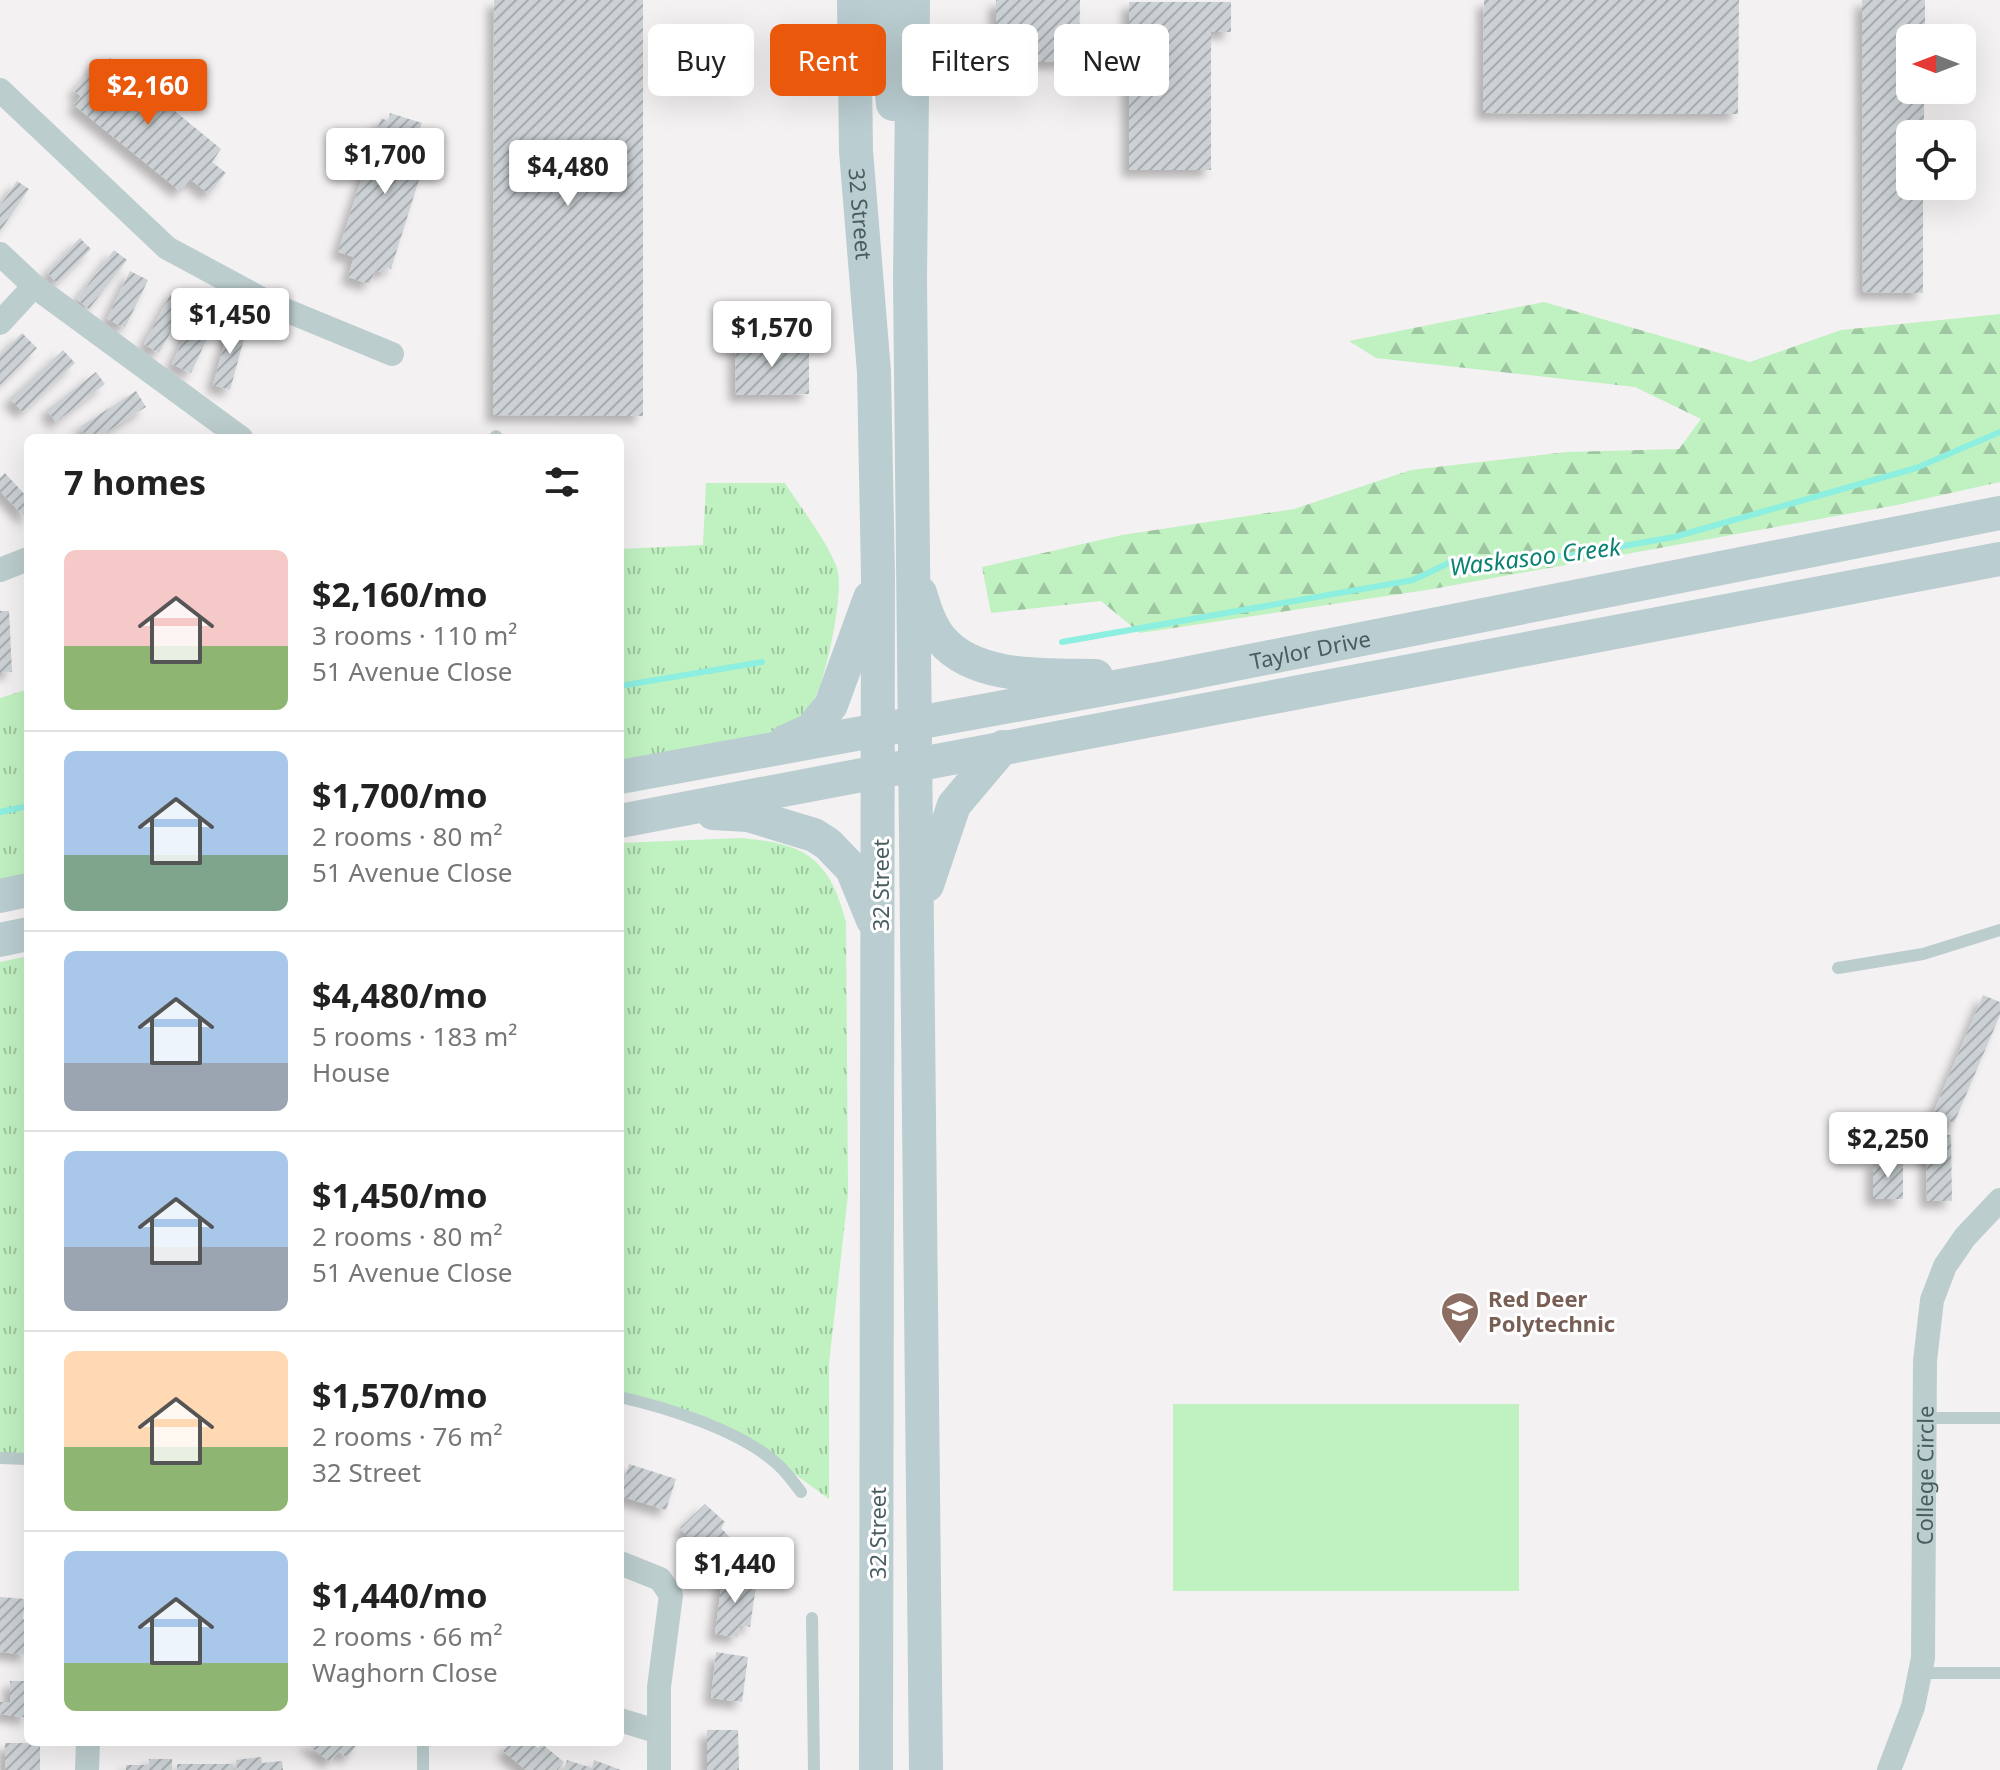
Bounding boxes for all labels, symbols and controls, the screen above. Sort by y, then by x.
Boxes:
chip: Buy [648,24,754,96]
chip: Rent [770,24,886,96]
chip: Filters [902,24,1038,96]
chip: New [1054,24,1169,96]
north arrow [1896,24,1976,104]
map controls [1896,24,1976,200]
pin: $2,160 [83,59,213,127]
text: $2,160 [107,67,189,103]
button: locate [1896,120,1976,200]
pin: $1,700 [320,128,450,196]
text: $1,700 [344,136,426,172]
pin: $4,480 [503,140,633,208]
text: $4,480 [527,148,609,184]
street label: 32 Street [842,167,880,261]
pin: $1,450 [165,288,295,356]
text: $1,450 [189,296,271,332]
pin: $1,570 [707,301,837,369]
text: $1,570 [731,309,813,345]
text: 7 homes [64,459,206,505]
icon: filters [540,460,584,504]
water label: Waskasoo Creek [1448,529,1624,583]
text: $2,160/mo [312,571,487,617]
icon: home [128,582,224,678]
text: 3 rooms · 110 m² [312,617,517,653]
street label: Taylor Drive [1247,623,1373,676]
text: 51 Avenue Close [312,653,513,689]
text: $1,700/mo [312,772,487,818]
icon: home [128,783,224,879]
text: 2 rooms · 80 m² [312,818,502,854]
street label: 32 Street [865,839,895,931]
text: 51 Avenue Close [312,854,513,890]
text: $4,480/mo [312,972,487,1018]
icon: home [128,983,224,1079]
text: 5 rooms · 183 m² [312,1018,517,1054]
text: House [312,1054,390,1090]
pin: $2,250 [1823,1112,1953,1180]
text: $2,250 [1847,1120,1929,1156]
text: $1,450/mo [312,1172,487,1218]
icon: home [128,1183,224,1279]
text: 2 rooms · 80 m² [312,1218,502,1254]
text: 51 Avenue Close [312,1254,513,1290]
place label: Red Deer Polytechnic [1488,1283,1615,1338]
school or university icon: Red Deer Polytechnic [1439,1290,1481,1345]
text: $1,570/mo [312,1372,487,1418]
icon: home [128,1383,224,1479]
street label: College Circle [1909,1406,1940,1545]
text: 2 rooms · 76 m² [312,1418,502,1454]
text: 32 Street [312,1454,421,1490]
street label: 32 Street [862,1487,892,1579]
pin: $1,440 [670,1537,800,1605]
text: $1,440 [694,1545,776,1581]
text: $1,440/mo [312,1572,487,1618]
icon: home [128,1583,224,1679]
text: 2 rooms · 66 m² [312,1618,502,1654]
text: Waghorn Close [312,1654,498,1690]

